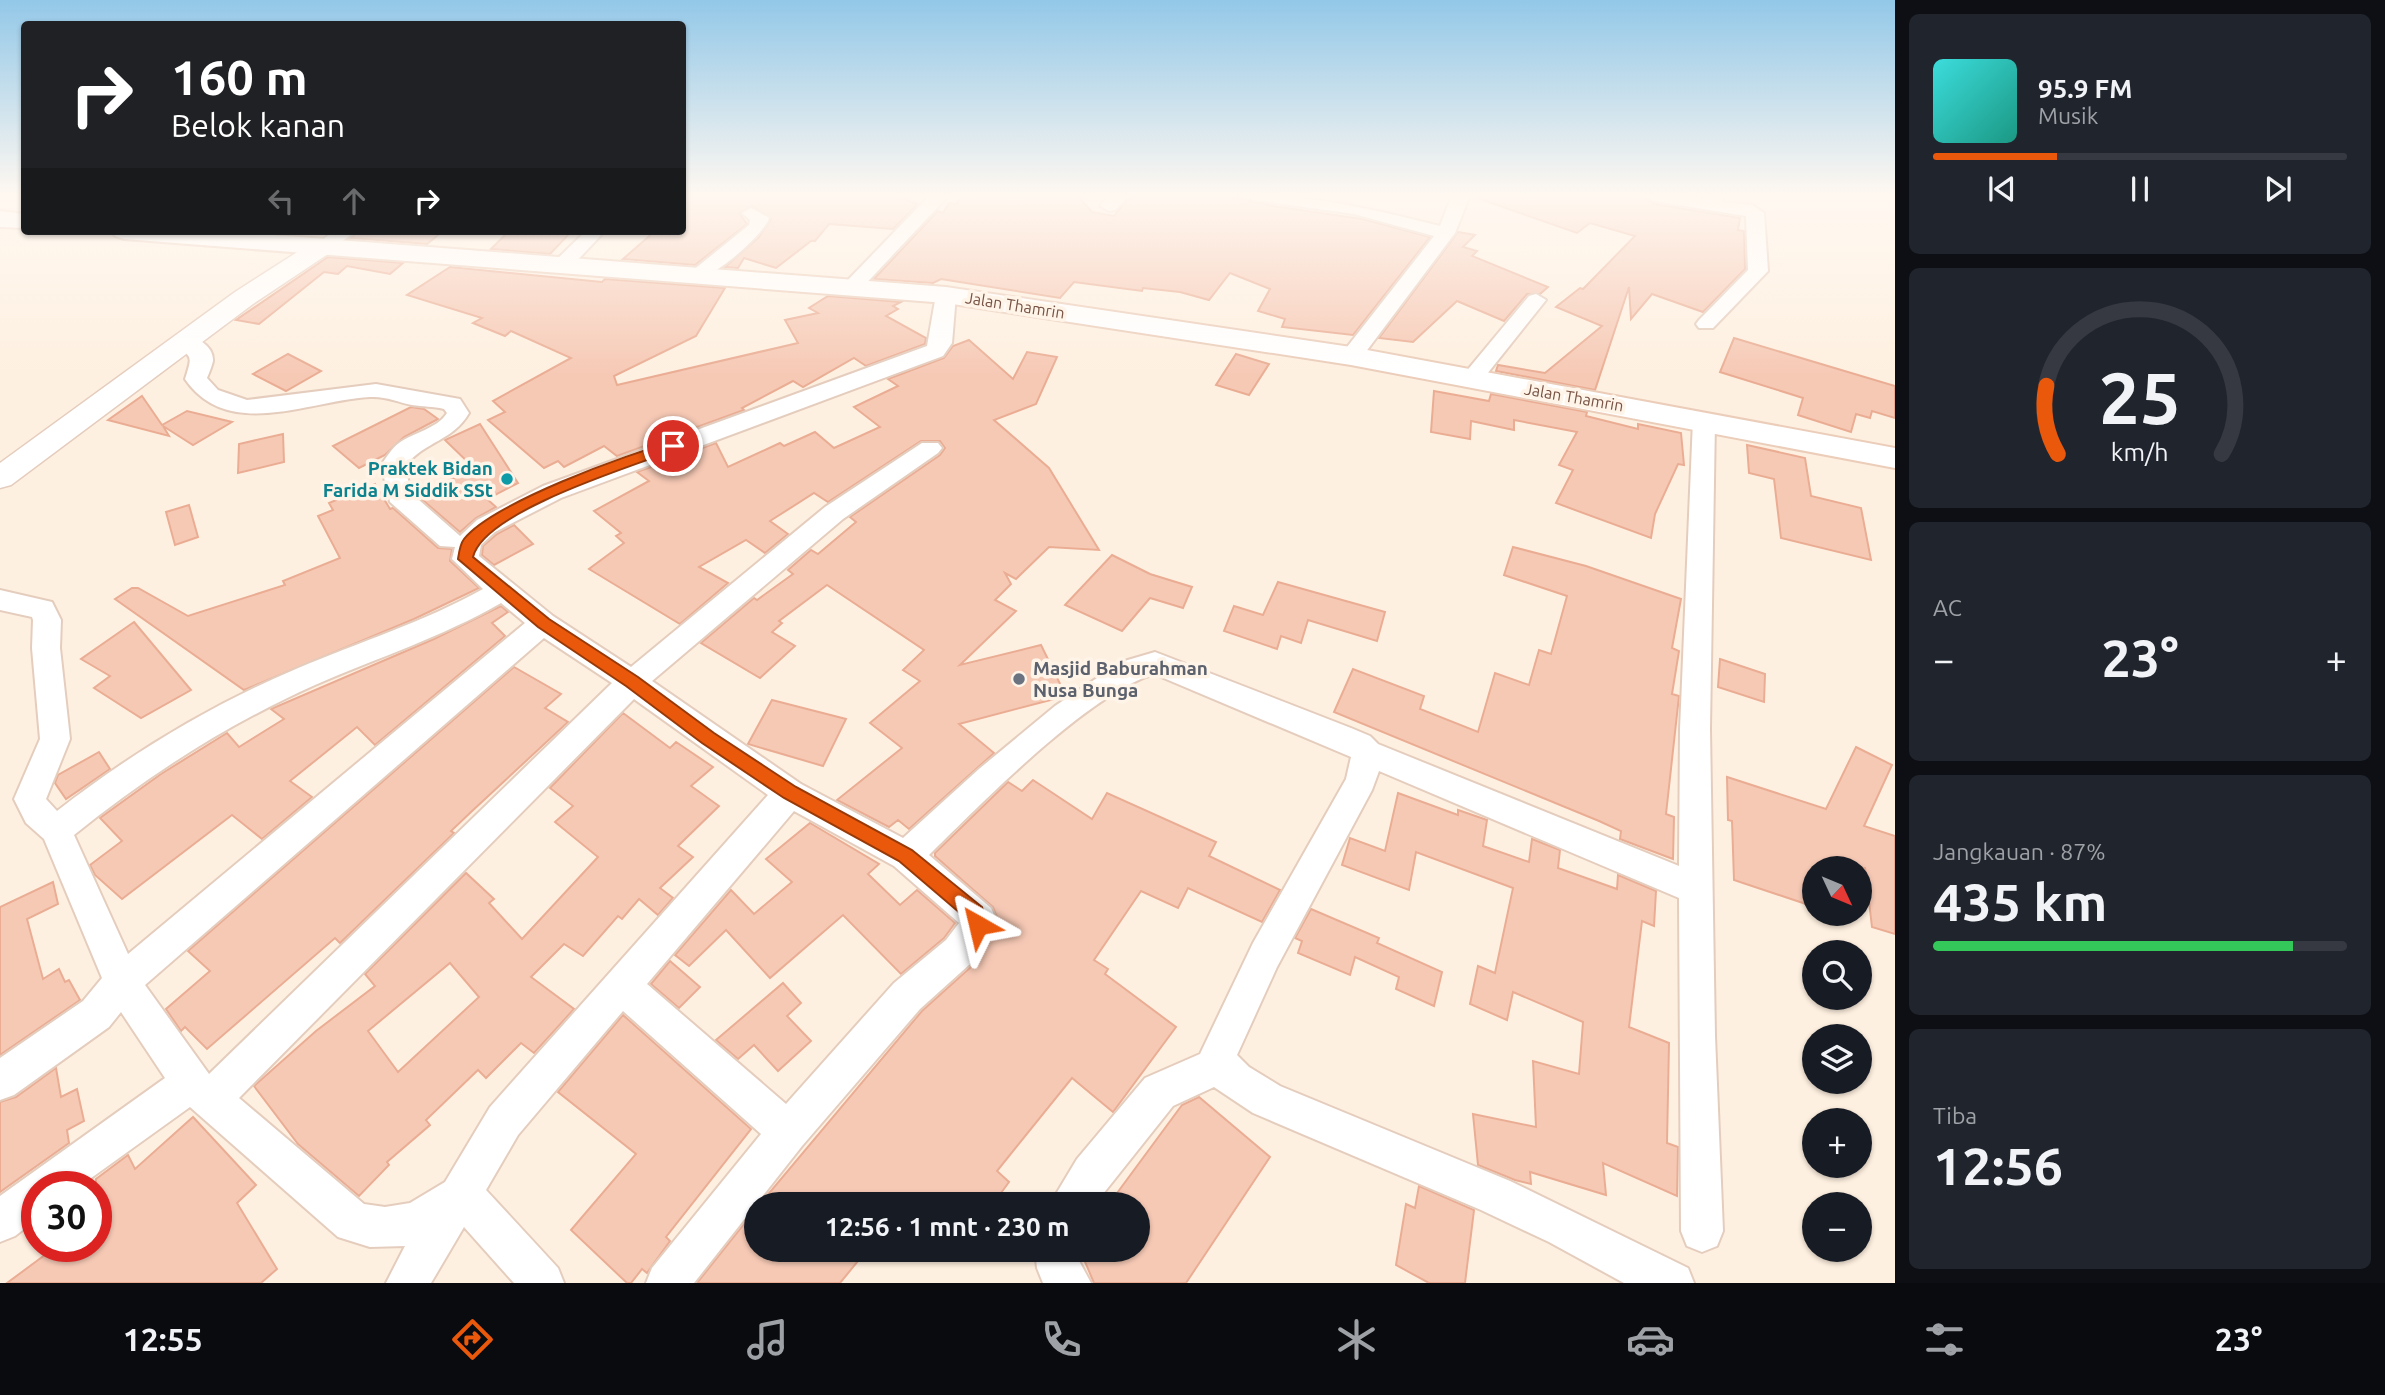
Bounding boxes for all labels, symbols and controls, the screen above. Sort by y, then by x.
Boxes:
icon: right [56,49,147,140]
text: 160 m [171,49,308,104]
text: 95.9 FM [2038,74,2132,103]
text: Musik [2038,103,2098,128]
text: Belok kanan [171,107,345,143]
icon: previous [1983,170,2021,208]
icon: pause [2121,170,2159,208]
icon: next [2259,170,2297,208]
icon: left [262,182,300,220]
icon: ahead [335,182,373,220]
icon: right [408,182,446,220]
street label: Jalan Thamrin [964,288,1066,322]
text: 25 [2099,356,2181,438]
street label: Jalan Thamrin [1523,379,1625,415]
pin [643,416,703,476]
icon: arrive [654,427,692,465]
text: km/h [2111,437,2169,465]
place label: Praktek Bidan Farida M Siddik SSt [323,457,493,501]
marker: Praktek Bidan Farida M Siddik SSt [499,471,515,487]
text: AC [1933,595,1962,620]
text: 23° [2101,629,2179,687]
text: − [1933,638,1954,680]
text: + [2326,638,2347,680]
place label: Masjid Baburahman Nusa Bunga [1033,657,1208,701]
marker: Masjid Baburahman Nusa Bunga [1011,671,1027,687]
text: Jangkauan · 87% [1933,839,2105,864]
north arrow [1802,856,1872,926]
map controls [1802,856,1872,1262]
text: 435 km [1933,873,2107,931]
position arrow [941,888,1015,962]
button: search [1802,940,1872,1010]
button: layers [1802,1024,1872,1094]
text: Tiba [1933,1103,1977,1128]
button: + [1802,1108,1872,1178]
text: 12:56 [1933,1137,2063,1195]
speed limit sign: 30 [21,1171,112,1262]
button: − [1802,1192,1872,1262]
text: 12:56 · 1 mnt · 230 m [825,1212,1069,1241]
icon: directions [448,1315,497,1364]
icon: music [743,1315,792,1364]
icon: phone [1037,1315,1086,1364]
icon: climate [1332,1315,1381,1364]
icon: car [1626,1315,1675,1364]
icon: filters [1920,1315,1969,1364]
text: 12:55 [123,1321,203,1357]
text: 23° [2215,1321,2262,1357]

